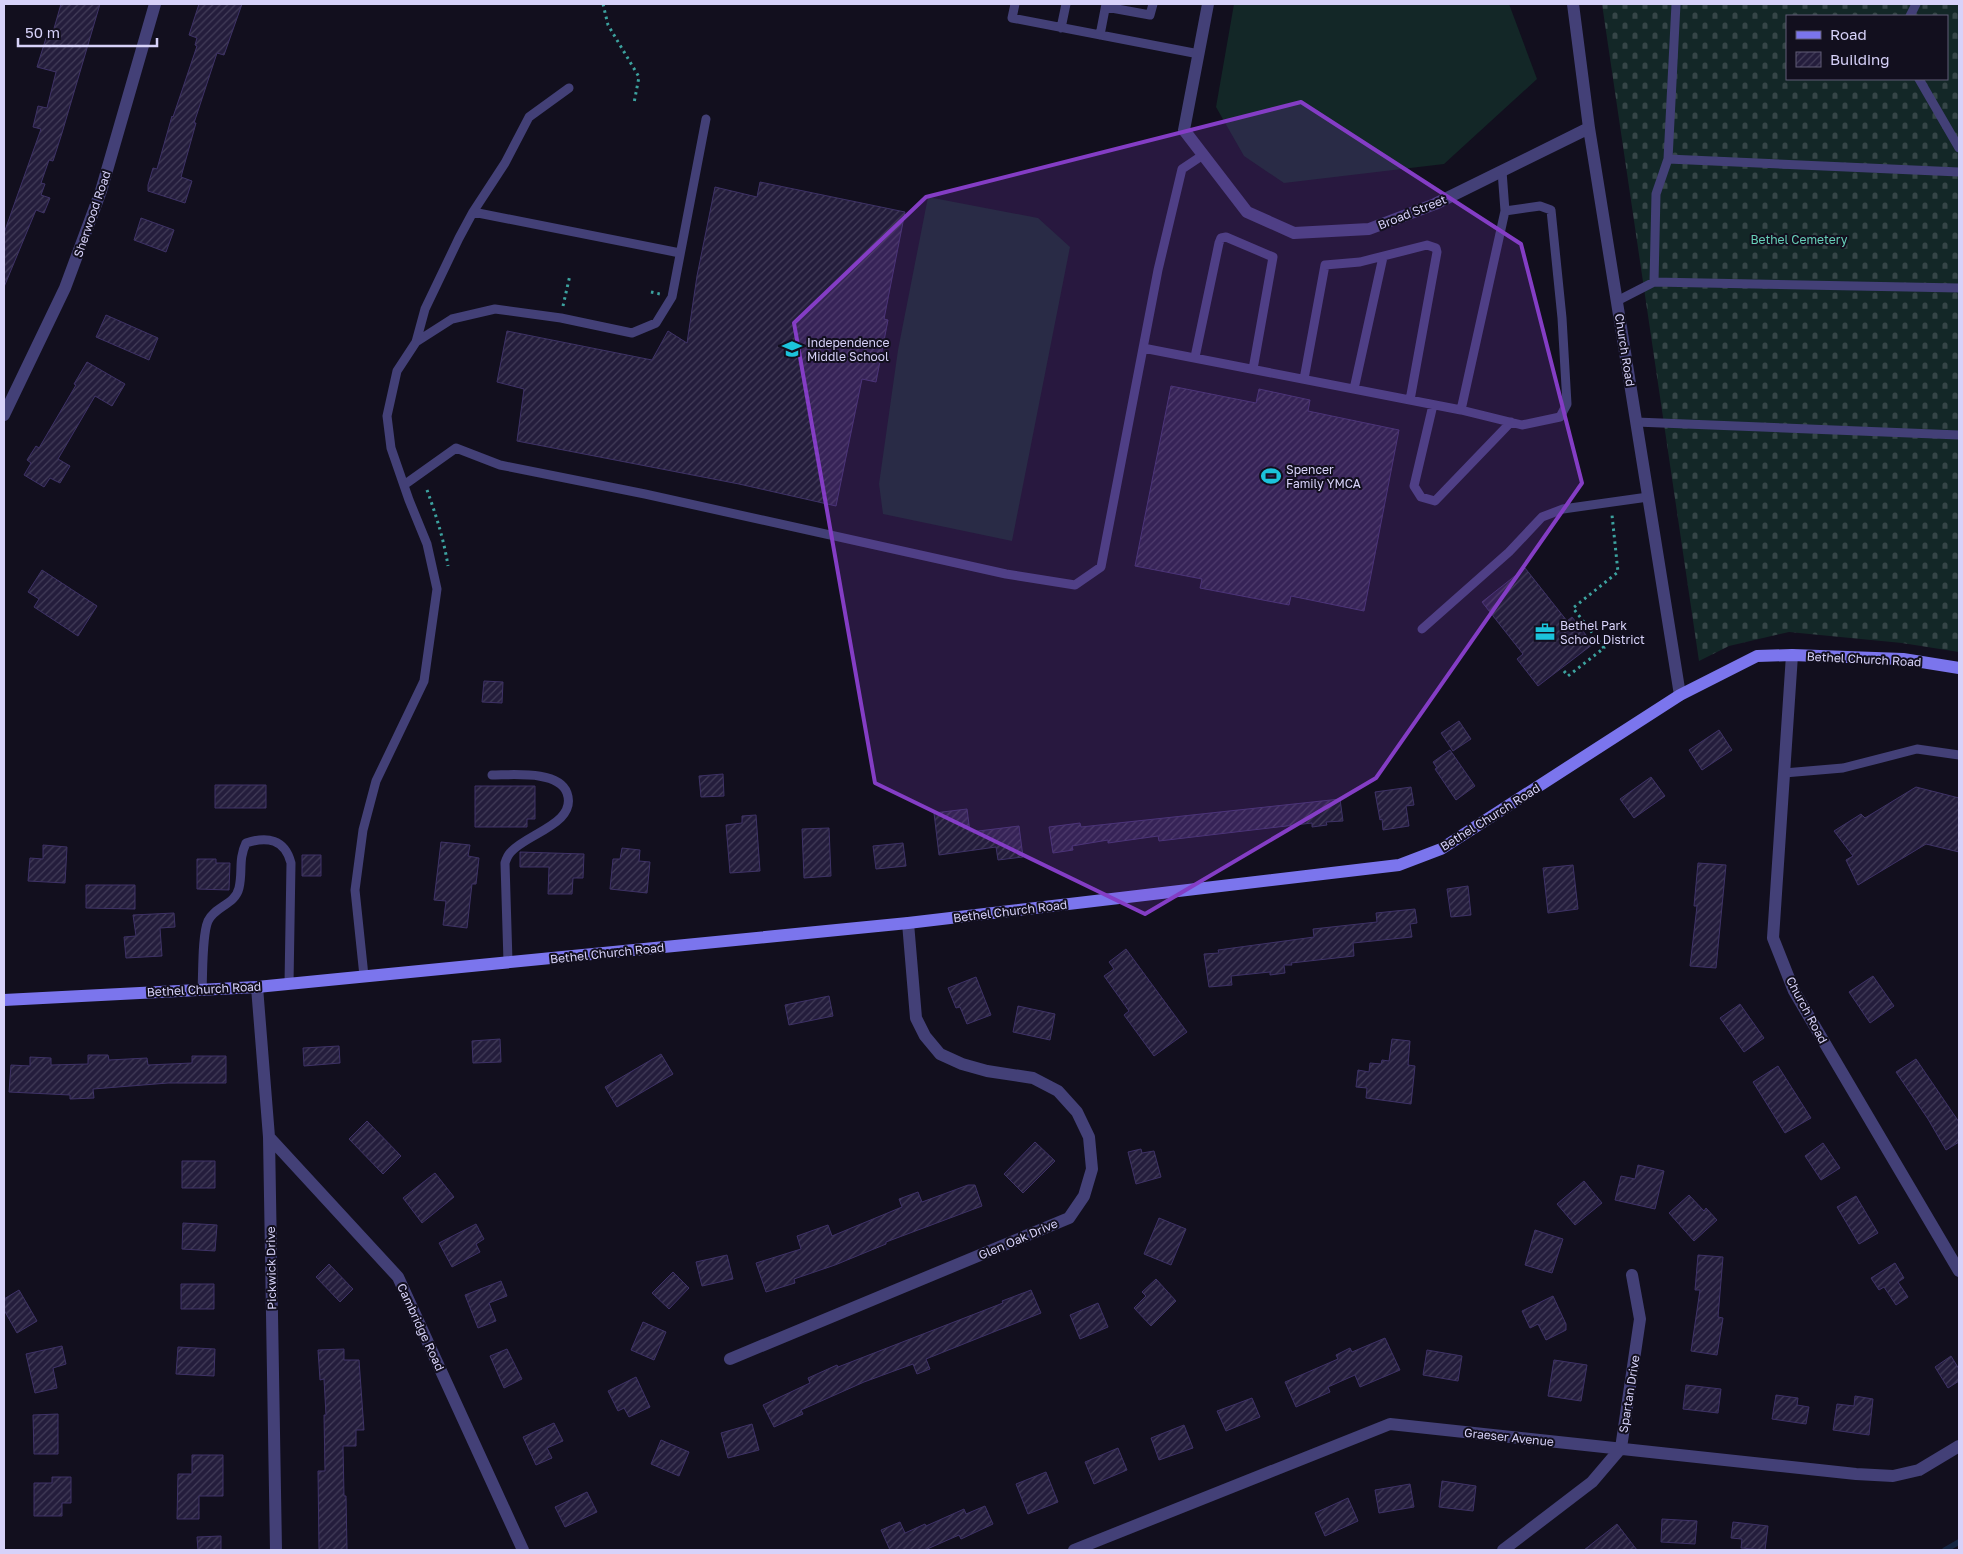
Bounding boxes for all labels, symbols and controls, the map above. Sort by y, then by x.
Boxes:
scale bar [18,15,156,47]
legend [1786,15,1948,80]
text: 50 m [25,23,60,41]
text: Road [1830,25,1867,43]
text: Building [1830,50,1890,68]
street label: Sherwood Road [70,169,114,259]
street label: Broad Street [1376,191,1449,233]
park label: Bethel Cemetery [1750,232,1848,247]
street label: Church Road [1612,312,1638,388]
place label: Independence Middle School [807,335,889,364]
school or university icon: Independence Middle School [781,338,803,360]
place label: Spencer Family YMCA [1286,462,1361,491]
sports icon: Spencer Family YMCA [1260,465,1282,487]
place label: Bethel Park School District [1560,618,1645,647]
office icon: Bethel Park School District [1534,621,1556,643]
street label: Bethel Church Road [1806,649,1922,669]
street label: Bethel Church Road [1437,780,1543,854]
street label: Bethel Church Road [952,897,1068,925]
street label: Bethel Church Road [549,940,665,966]
street label: Church Road [1783,974,1831,1046]
street label: Bethel Church Road [146,979,262,999]
street label: Glen Oak Drive [976,1216,1060,1262]
street label: Pickwick Drive [263,1226,279,1310]
street label: Cambridge Road [394,1281,448,1373]
street label: Spartan Drive [1615,1354,1643,1434]
street label: Graeser Avenue [1463,1425,1555,1449]

